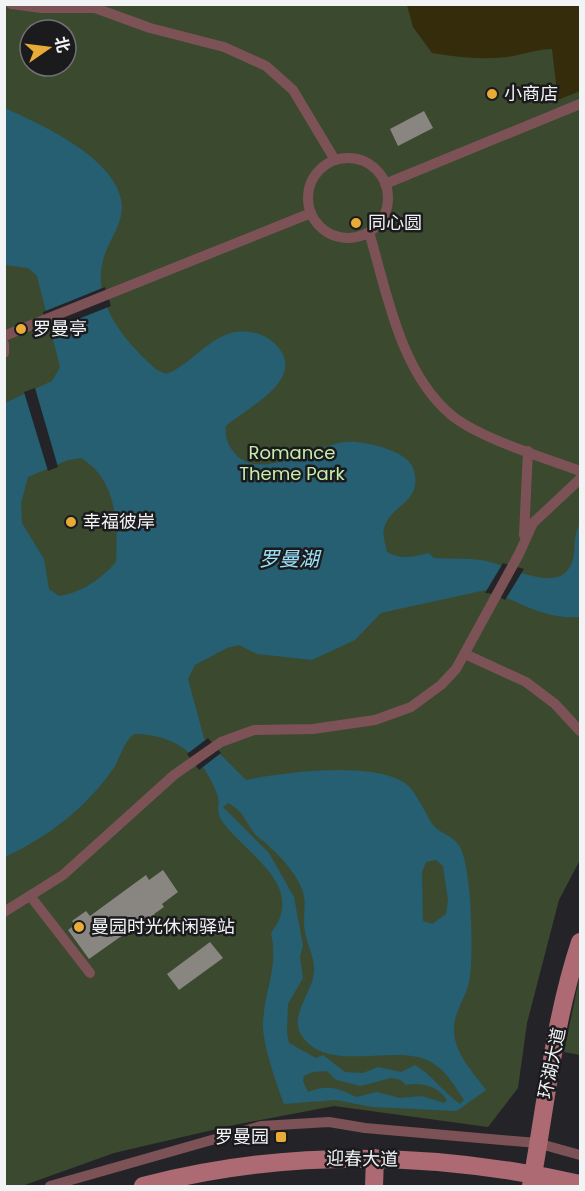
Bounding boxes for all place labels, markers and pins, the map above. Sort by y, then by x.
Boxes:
place label: 小商店 [504,81,558,106]
marker: 小商店 [485,87,499,101]
place label: 同心圆 [368,210,422,235]
marker: 同心圆 [349,216,363,230]
place label: 罗曼亭 [33,316,87,341]
marker: 罗曼亭 [14,322,28,336]
place label: 幸福彼岸 [83,509,155,534]
marker: 幸福彼岸 [64,515,78,529]
place label: 曼园时光休闲驿站 [91,914,235,939]
marker: 曼园时光休闲驿站 [72,920,86,934]
place label: 罗曼园 [215,1124,269,1149]
marker: 罗曼园 [274,1130,288,1144]

